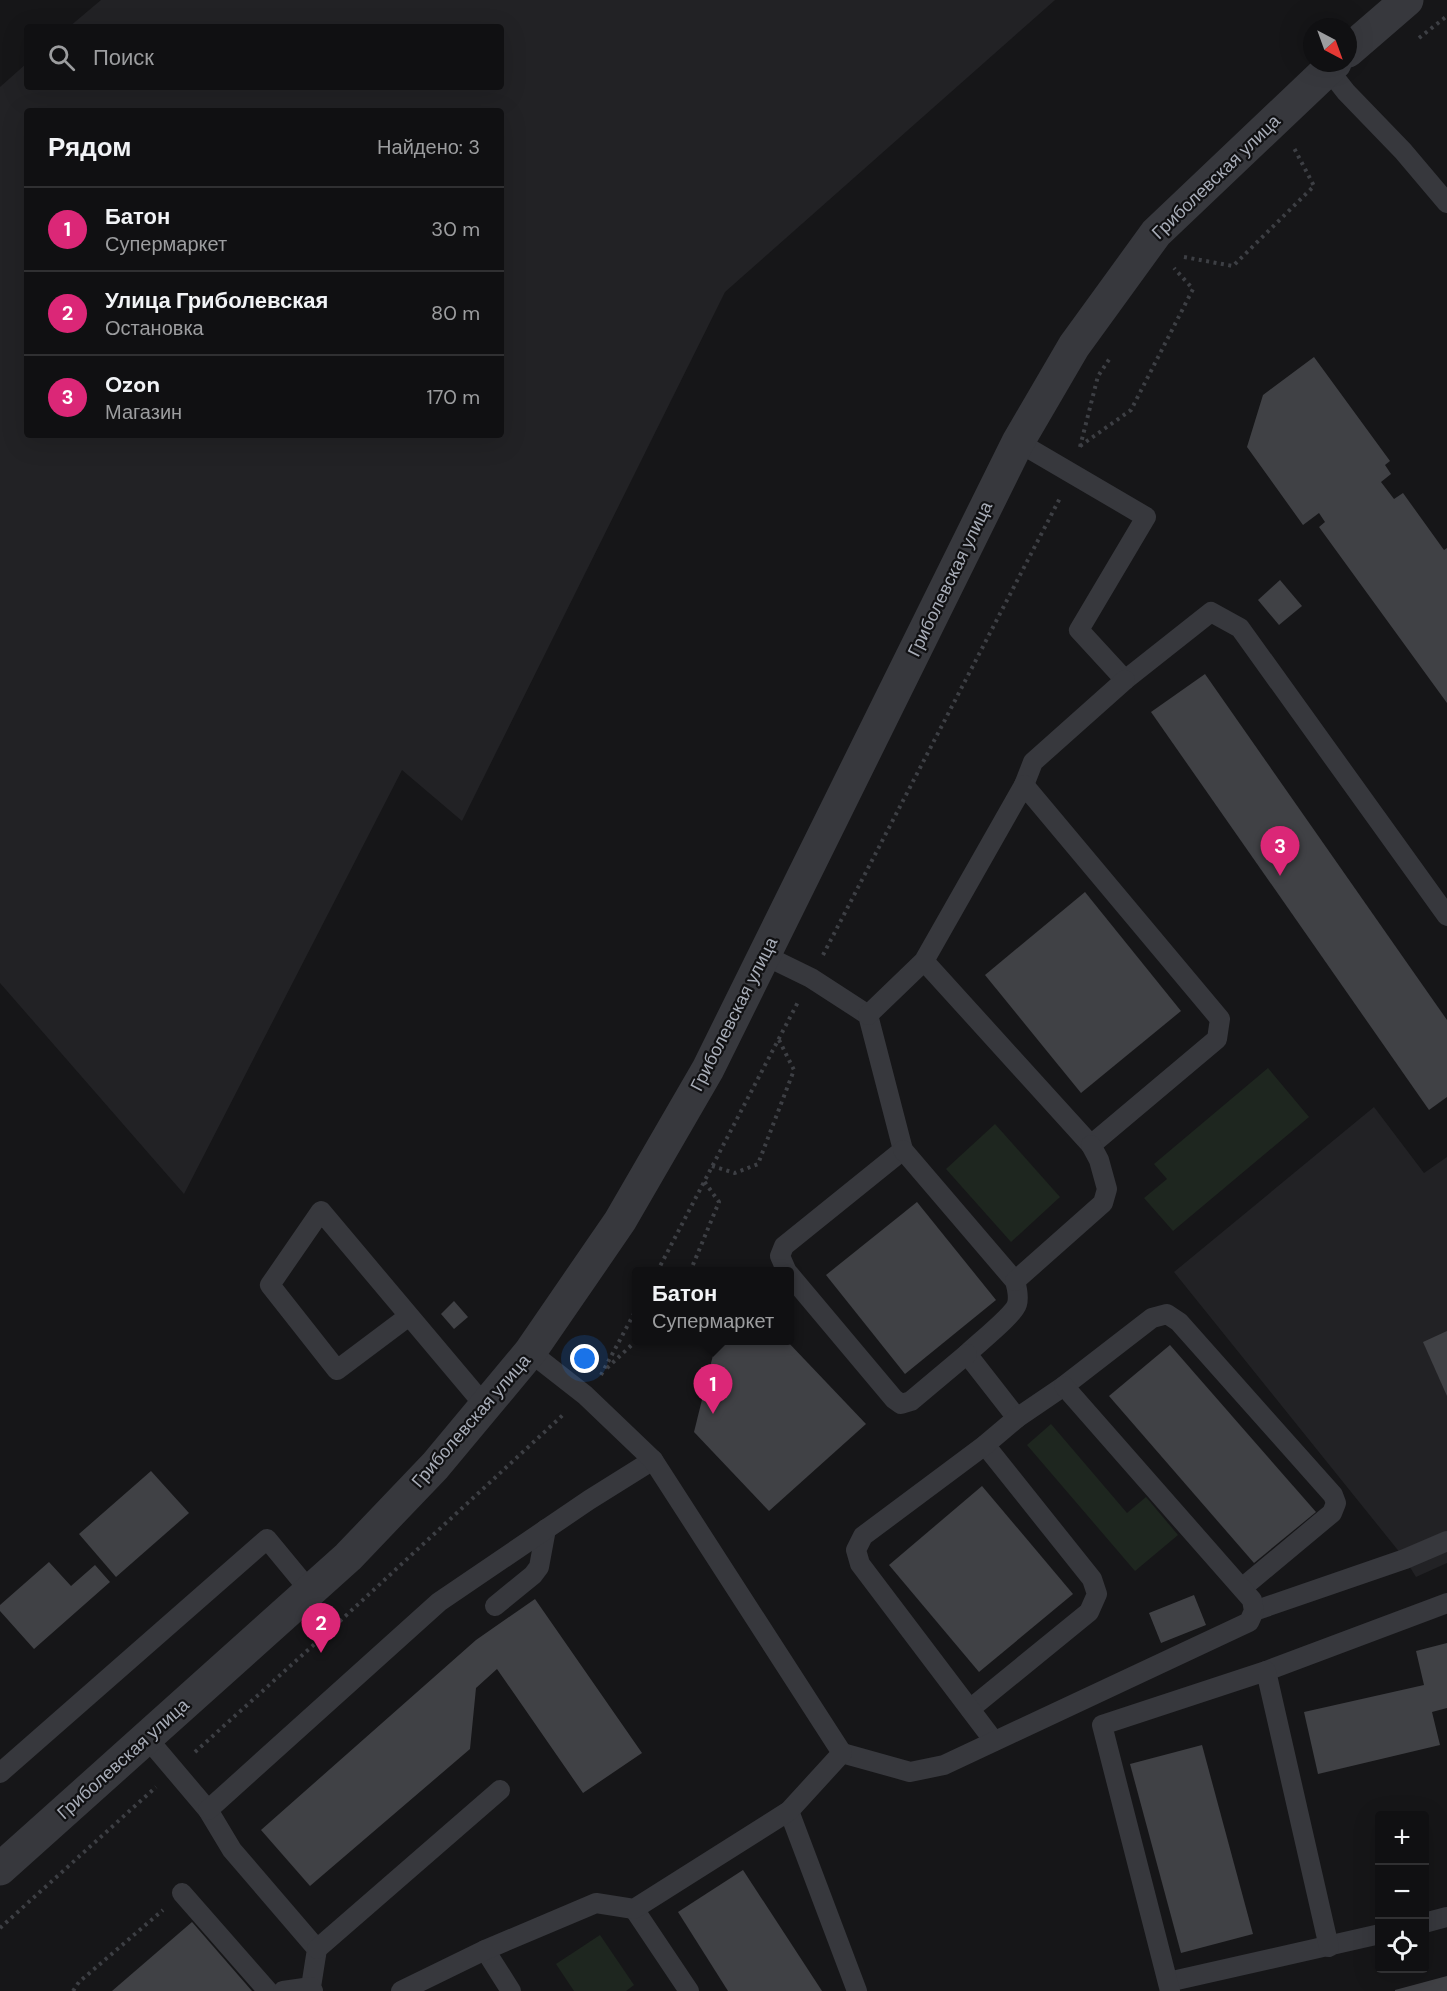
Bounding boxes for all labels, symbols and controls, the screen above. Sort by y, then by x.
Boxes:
north arrow [1303,18,1357,72]
search box [24,24,504,90]
icon: search [45,41,78,74]
text: Поиск [93,43,154,72]
street label: Гриболевская улица [1147,109,1286,245]
text: Рядом [48,130,131,164]
text: Найдено: 3 [377,134,480,160]
text: Батон [105,202,170,231]
text: 1 [64,216,71,242]
text: 30 m [431,216,480,242]
text: Супермаркет [105,231,227,257]
text: Улица Гриболевская [105,286,328,315]
text: 2 [62,300,73,326]
text: 80 m [431,300,480,326]
text: Остановка [105,315,204,341]
text: Ozon [105,370,160,399]
text: 3 [61,384,74,410]
text: 170 m [427,384,480,410]
text: Магазин [105,399,182,425]
street label: Гриболевская улица [902,497,998,661]
pin: 3 [1260,826,1300,876]
street label: Гриболевская улица [685,932,784,1095]
popup [632,1267,794,1345]
text: Батон [652,1279,717,1308]
text: Супермаркет [652,1308,774,1334]
your location [570,1344,599,1373]
street label: Гриболевская улица [406,1348,536,1493]
pin: 1 [694,1364,732,1414]
pin: 2 [302,1604,340,1653]
street label: Гриболевская улица [52,1693,195,1825]
map controls [1375,1811,1429,1973]
button: + [1375,1811,1429,1865]
button: − [1375,1865,1429,1919]
button: locate [1375,1919,1429,1973]

